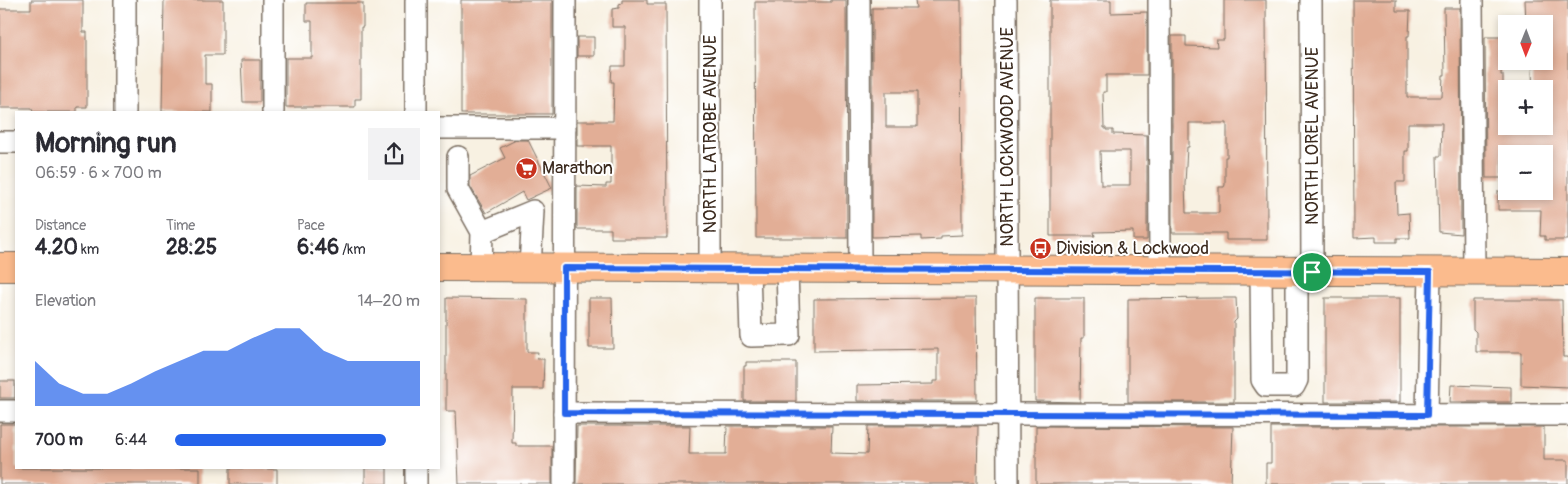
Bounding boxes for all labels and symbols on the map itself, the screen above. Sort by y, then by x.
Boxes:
north arrow [1498,15,1552,70]
street label: NORTH LOCKWOOD AVENUE [996,27,1019,247]
street label: NORTH LATROBE AVENUE [699,35,722,233]
street label: NORTH LOREL AVENUE [1301,47,1324,225]
supermarket icon: Marathon [514,156,538,180]
place label: Marathon [542,157,613,180]
bus stop icon: Division & Lockwood [1028,236,1052,260]
place label: Division & Lockwood [1056,237,1209,260]
pin [1291,251,1333,293]

